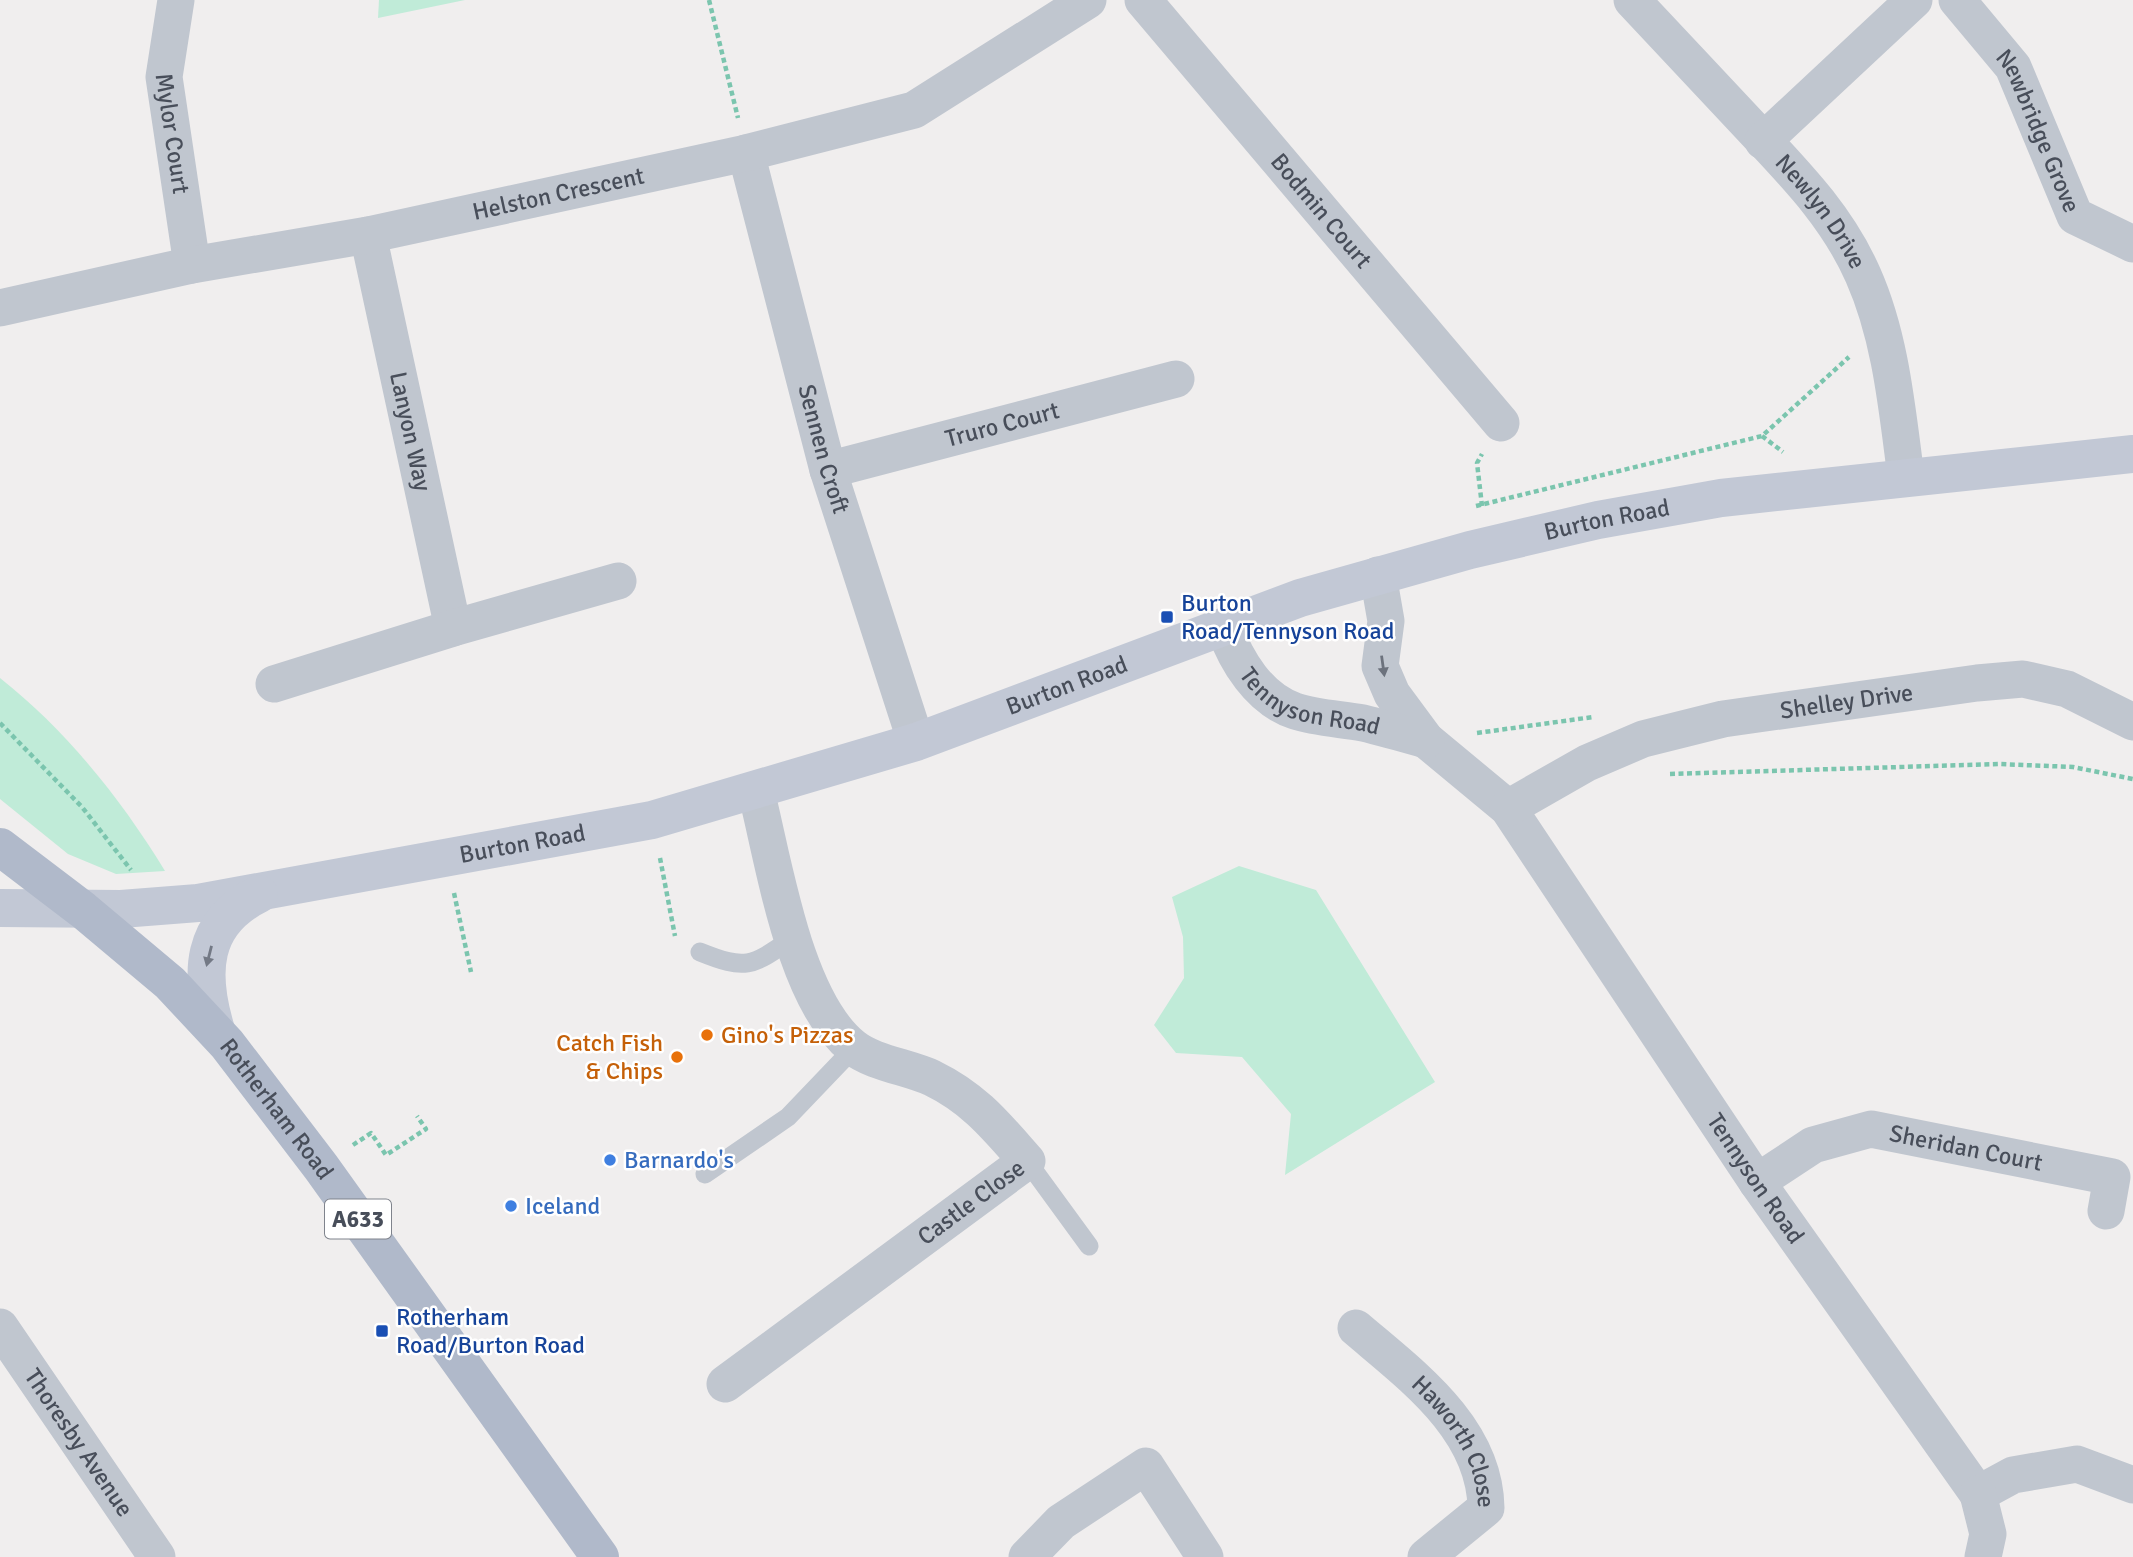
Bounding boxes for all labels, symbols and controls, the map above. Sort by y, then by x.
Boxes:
street label: Newbridge Grove [1989,43,2087,217]
street label: Mylor Court [149,71,196,196]
street label: Bodmin Court [1264,147,1378,274]
street label: Newlyn Drive [1769,148,1873,274]
street label: Helston Crescent [470,161,647,227]
street label: Lanyon Way [383,369,438,494]
street label: Sennen Croft [791,381,856,518]
street label: Truro Court [942,395,1062,454]
street label: Burton Road [1541,492,1672,547]
place label: Burton Road/Tennyson Road [1181,588,1394,646]
marker: Burton Road/Tennyson Road [1159,609,1175,625]
street label: Burton Road [1002,649,1132,722]
one-way arrow [1378,655,1389,677]
street label: Tennyson Road [1233,661,1383,742]
street label: Shelley Drive [1778,677,1915,726]
street label: Burton Road [457,817,588,870]
one-way arrow [203,945,214,967]
place label: Gino's Pizzas [721,1020,853,1050]
marker: Gino's Pizzas [699,1027,715,1043]
place label: Catch Fish & Chips [556,1028,663,1086]
street label: Rotherham Road [213,1032,340,1185]
marker: Catch Fish & Chips [669,1049,685,1065]
street label: Tennyson Road [1701,1108,1811,1250]
street label: Sheridan Court [1887,1118,2045,1178]
place label: Barnardo's [624,1145,734,1175]
marker: Barnardo's [602,1152,618,1168]
street label: Castle Close [912,1153,1031,1252]
place label: Iceland [525,1191,600,1221]
marker: Iceland [503,1198,519,1214]
road number: A633 [325,1200,391,1238]
place label: Rotherham Road/Burton Road [396,1302,585,1360]
marker: Rotherham Road/Burton Road [374,1323,390,1339]
street label: Thoresby Avenue [18,1363,140,1522]
street label: Haworth Close [1405,1369,1501,1508]

